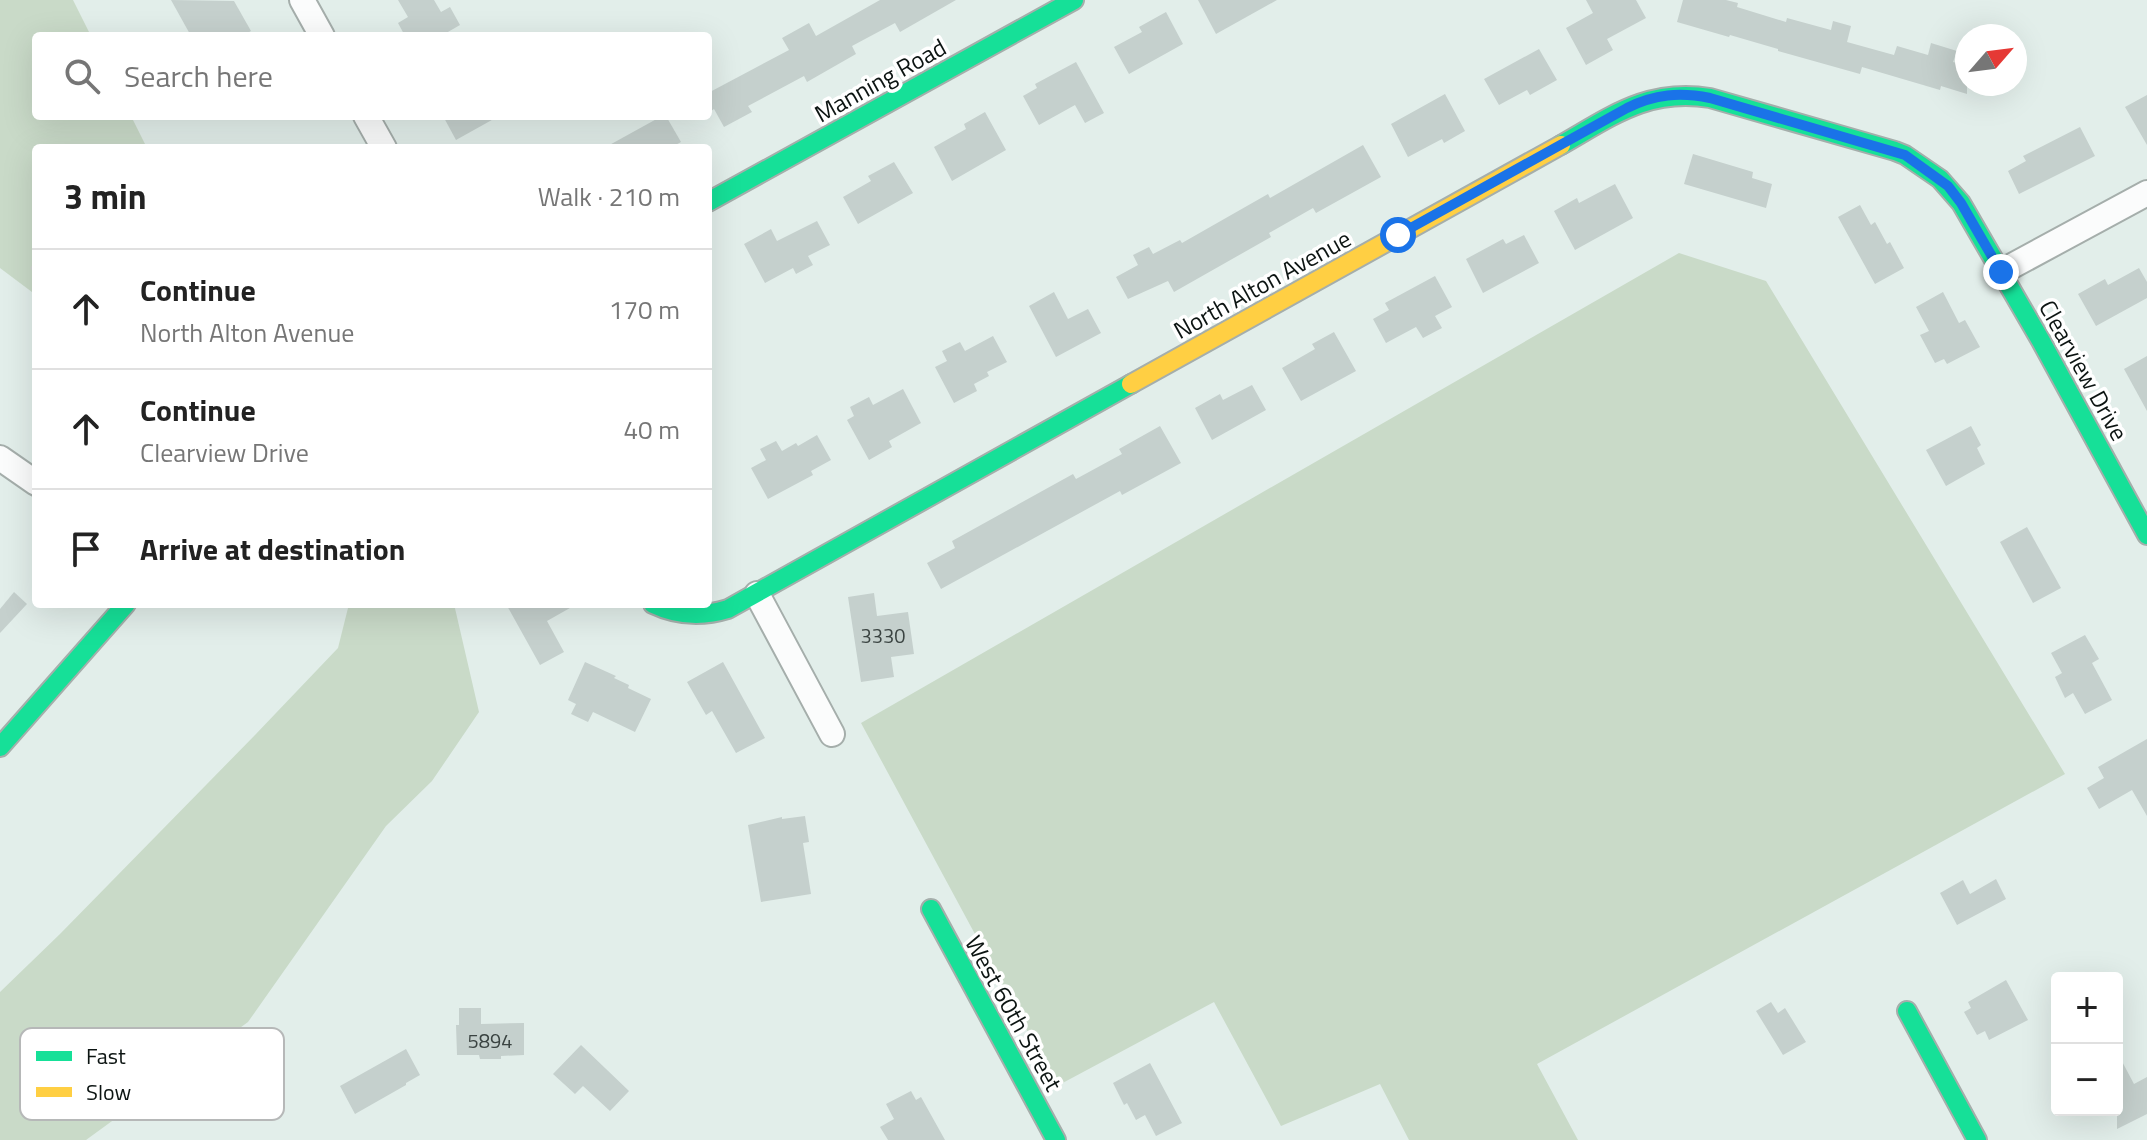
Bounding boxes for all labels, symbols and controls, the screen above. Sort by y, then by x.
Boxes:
north arrow [1955,24,2027,96]
street label: Manning Road [808,29,952,131]
search box [32,32,712,120]
text: Search here [124,53,273,99]
icon: search [60,54,104,98]
text: 3 min [64,170,147,222]
text: Walk · 210 m [538,177,680,216]
route start [1380,217,1416,253]
street label: North Alton Avenue [1167,220,1357,348]
route end [1983,254,2019,290]
text: Continue [140,267,256,313]
icon: ahead [64,287,108,331]
text: 170 m [609,290,680,329]
street label: Clearview Drive [2030,293,2138,447]
text: North Alton Avenue [140,313,354,352]
text: Continue [140,387,256,433]
icon: ahead [64,407,108,451]
text: 40 m [623,410,680,449]
text: Clearview Drive [140,433,309,472]
text: Arrive at destination [140,526,405,572]
icon: arrive [64,527,108,571]
house number: 3330 [861,620,905,651]
street label: West 60th Street [956,929,1072,1098]
map controls [2051,972,2123,1116]
button: + [2051,972,2123,1044]
house number: 5894 [468,1025,512,1056]
legend [20,1028,284,1120]
text: Fast [86,1039,126,1073]
button: − [2051,1044,2123,1116]
text: Slow [86,1075,132,1109]

